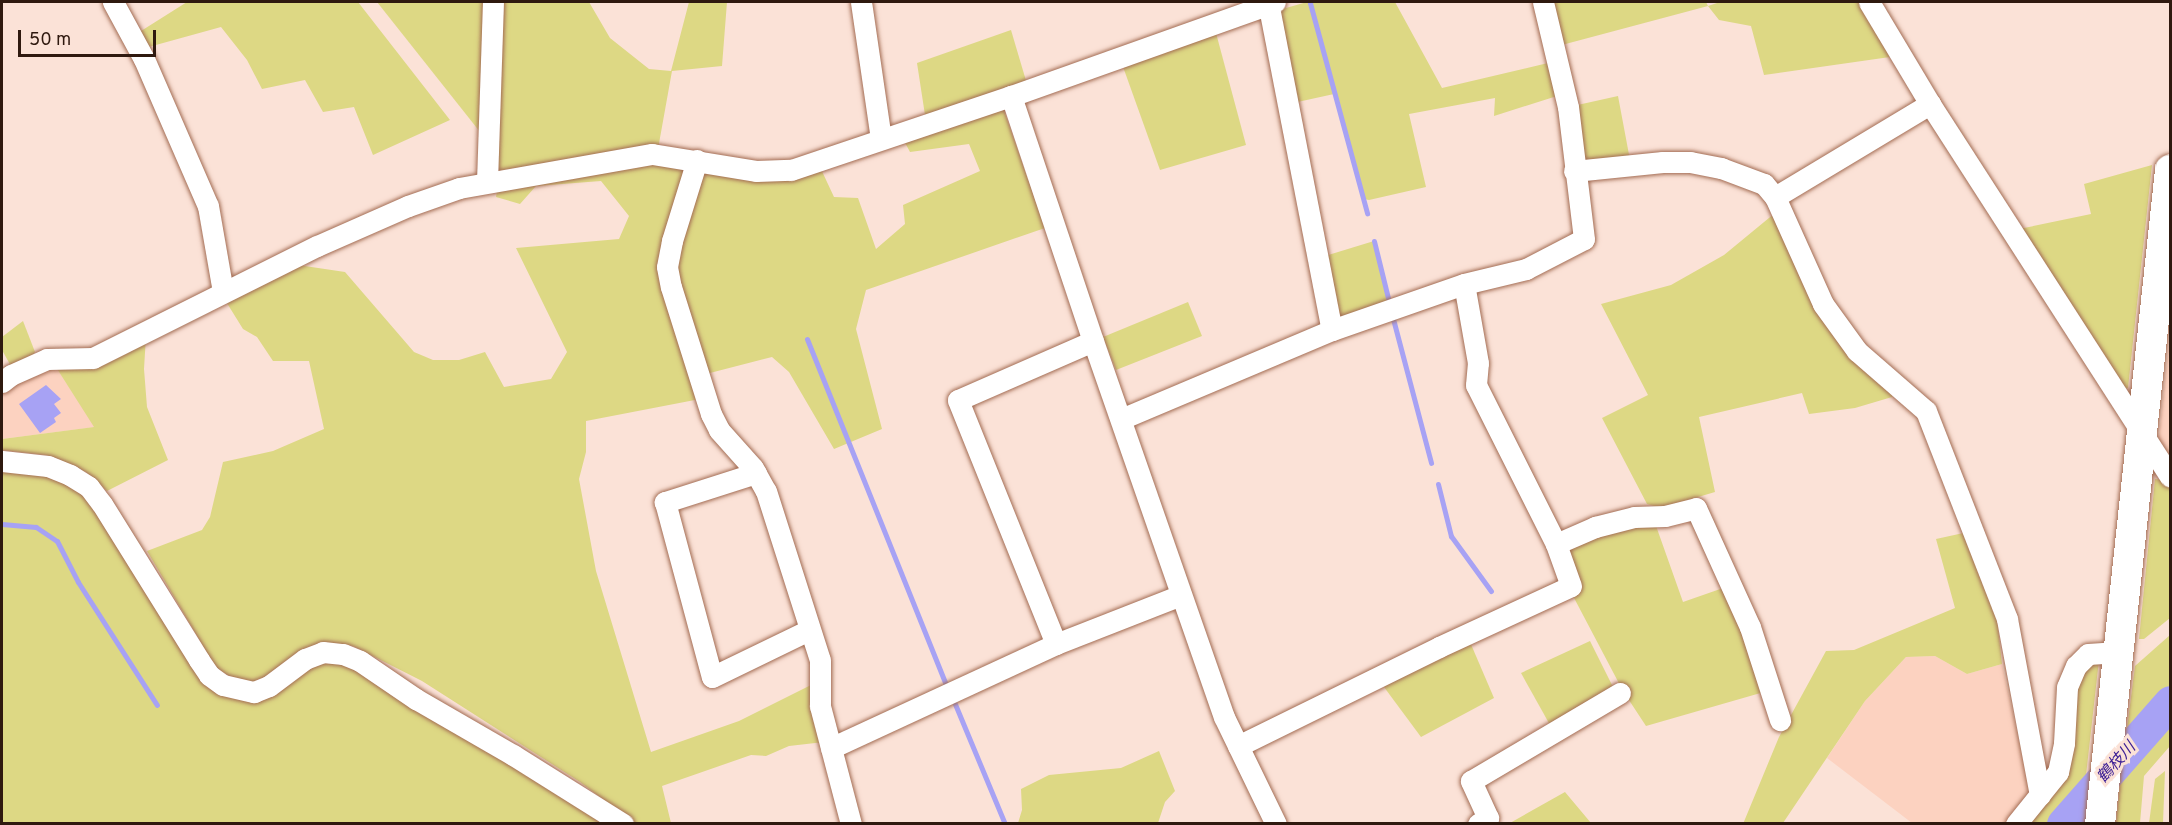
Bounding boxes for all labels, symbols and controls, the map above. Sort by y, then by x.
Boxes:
scale bar [21,18,159,56]
text: 50 m [29,29,71,52]
water label: 鶴枝川 [2094,739,2140,787]

